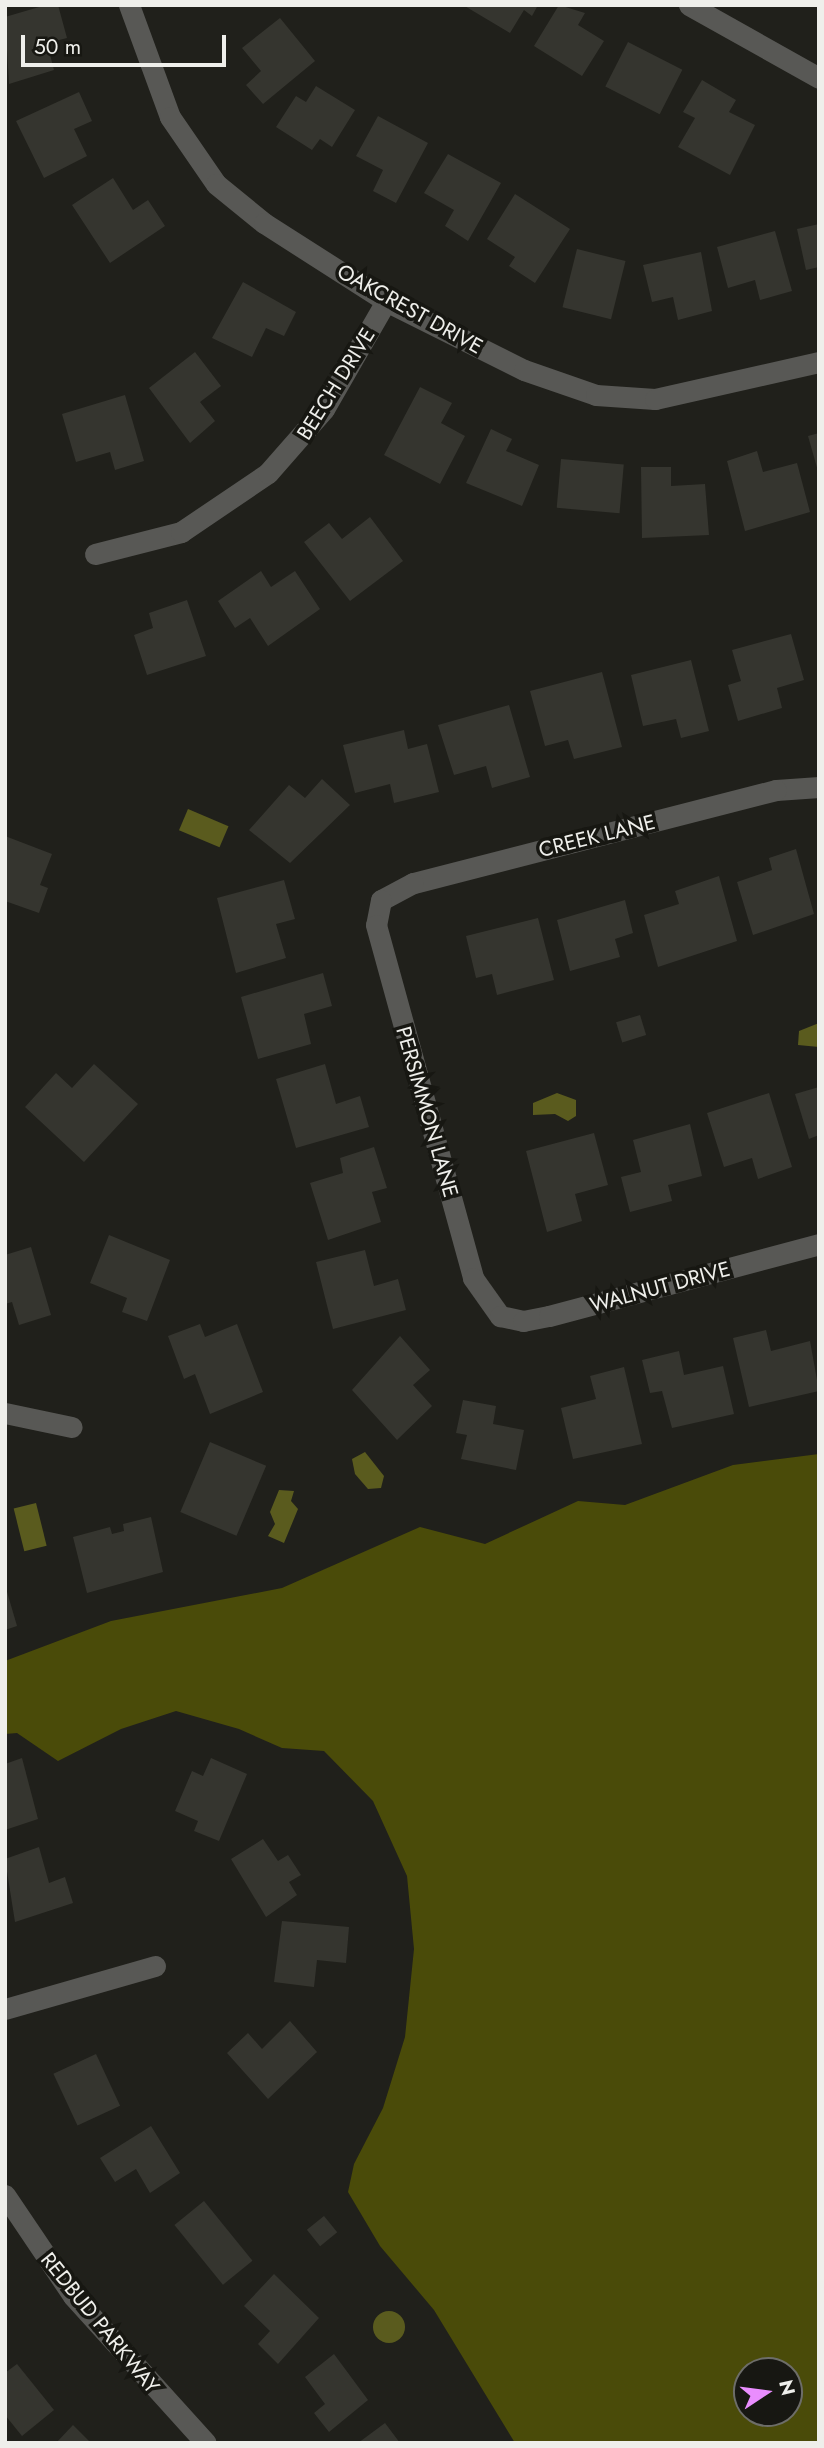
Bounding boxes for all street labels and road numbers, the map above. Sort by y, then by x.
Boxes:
street label: OAKCREST DRIVE [333,259,487,359]
street label: BEECH DRIVE [292,323,380,445]
street label: CREEK LANE [536,809,658,863]
street label: PERSIMMON LANE [391,1024,463,1200]
street label: WALNUT DRIVE [587,1256,733,1318]
street label: REDBUD PARKWAY [35,2247,165,2399]

